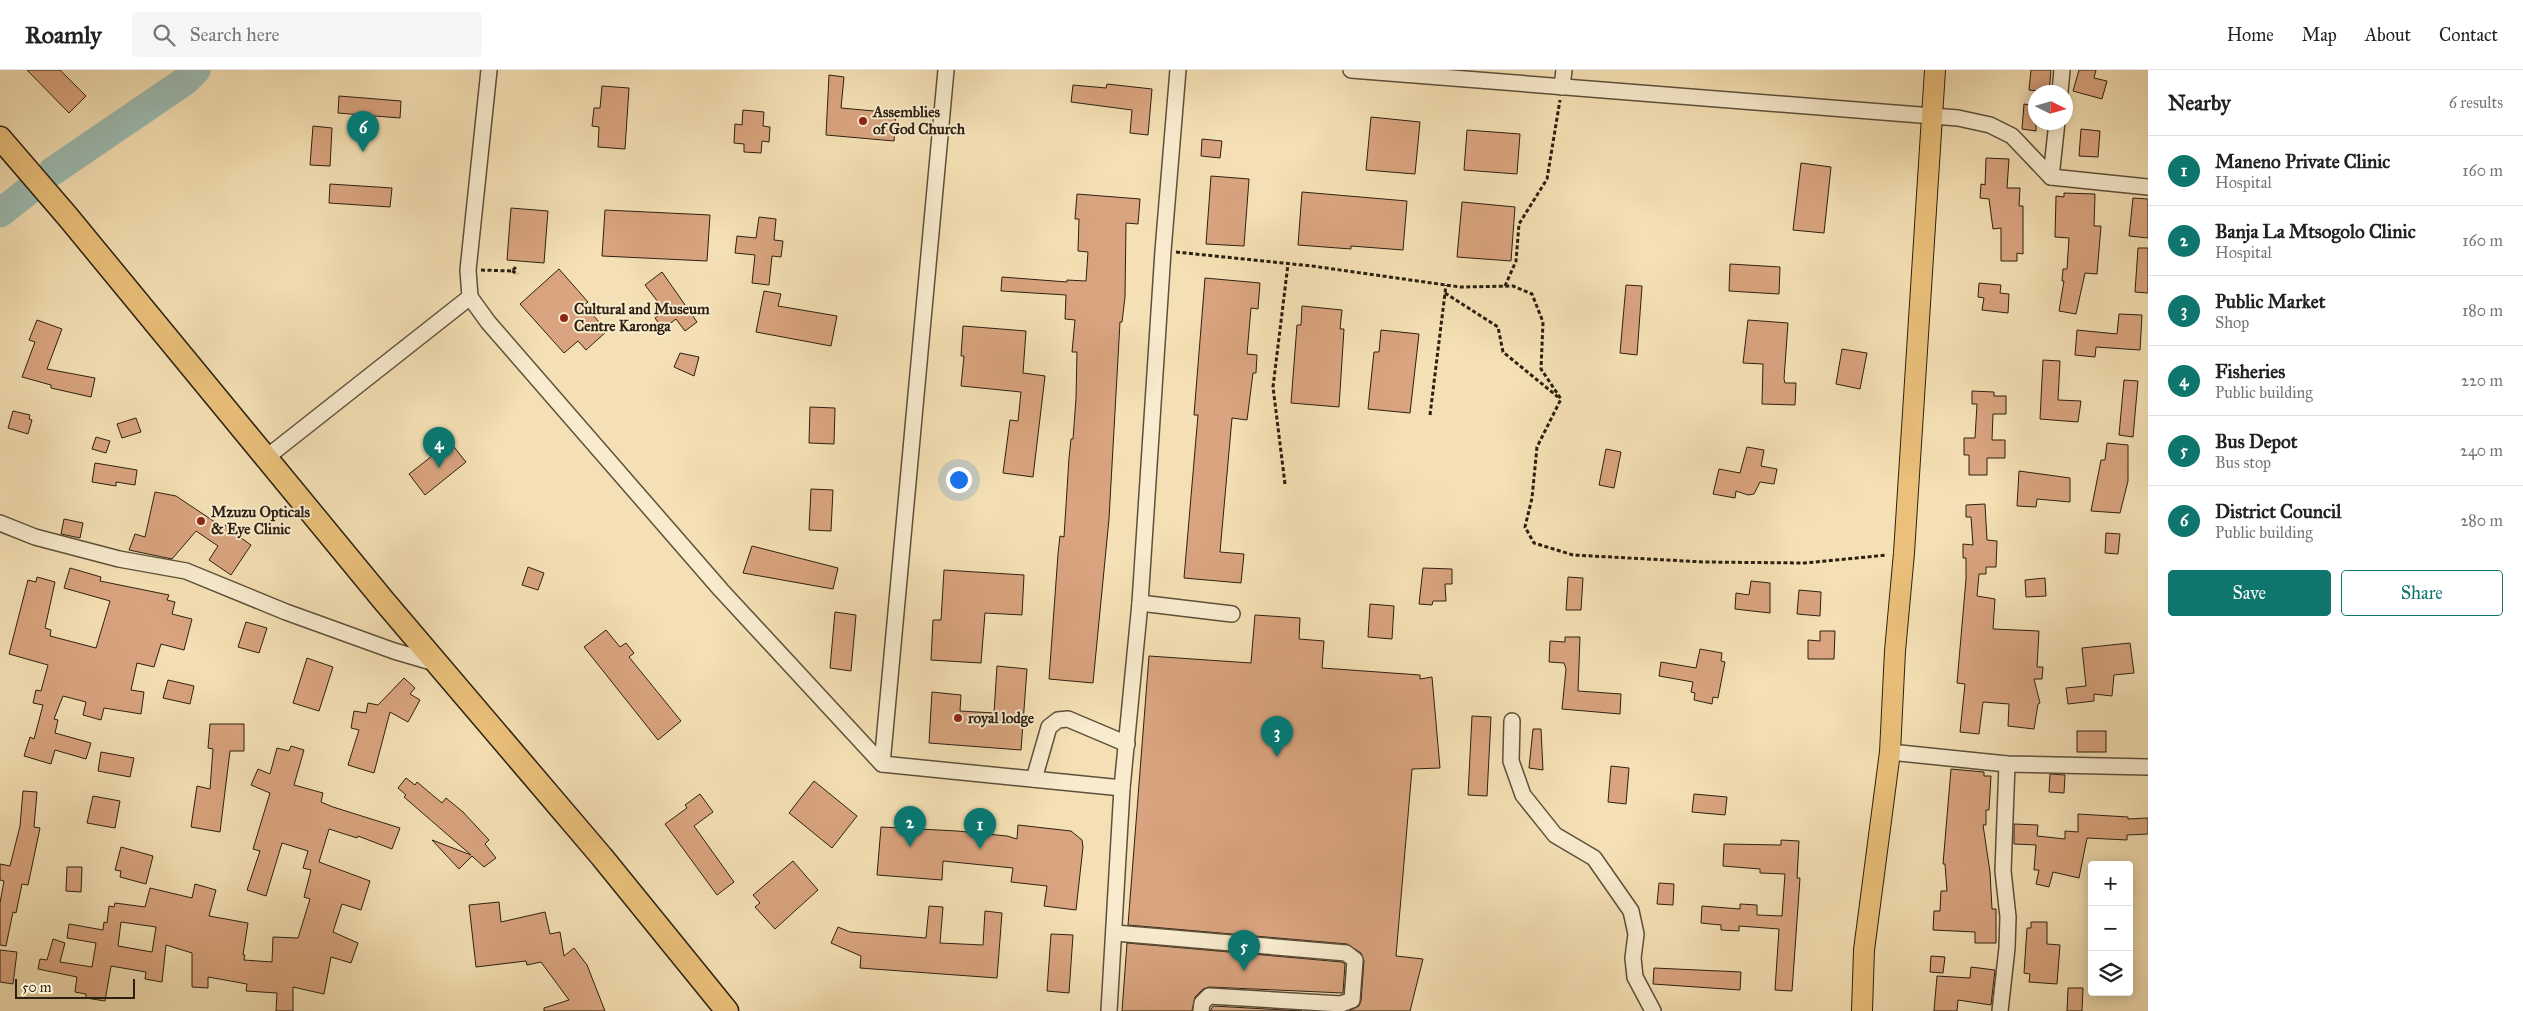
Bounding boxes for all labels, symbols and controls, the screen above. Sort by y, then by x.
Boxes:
search box [132,12,482,57]
text: Roamly [25,20,102,50]
icon: search [150,21,178,49]
text: Search here [190,23,280,46]
text: Home [2227,24,2274,46]
text: Map [2302,24,2337,46]
text: About [2365,24,2411,46]
text: Contact [2439,24,2498,46]
north arrow [2028,85,2073,130]
text: Nearby [2168,90,2231,116]
text: 6 results [2449,93,2503,112]
place label: Assemblies of God Church [872,103,966,138]
pin: 6 [347,111,379,152]
marker: Assemblies of God Church [857,115,869,127]
text: Maneno Private Clinic [2215,150,2390,173]
text: 1 [2181,161,2187,180]
text: 160 m [2462,161,2503,180]
text: Hospital [2215,173,2272,192]
text: Banja La Mtsogolo Clinic [2215,220,2416,243]
text: 2 [2180,231,2188,250]
text: 160 m [2462,231,2503,250]
text: Hospital [2215,243,2272,262]
text: Public Market [2215,290,2325,313]
place label: Cultural and Museum Centre Karonga [574,300,710,336]
text: 3 [2181,301,2187,320]
text: 180 m [2462,301,2503,320]
marker: Cultural and Museum Centre Karonga [558,312,570,324]
text: Shop [2215,313,2249,332]
text: Fisheries [2215,360,2285,383]
text: 4 [2180,371,2188,390]
text: 220 m [2461,371,2503,390]
text: Public building [2215,383,2313,402]
pin: 4 [423,427,455,468]
text: Bus Depot [2215,430,2298,453]
text: 5 [2180,441,2188,460]
text: 240 m [2460,441,2503,460]
text: Bus stop [2215,453,2271,472]
your location [946,467,972,493]
text: District Council [2215,500,2341,523]
place label: Mzuzu Opticals & Eye Clinic [211,503,311,539]
text: 6 [2180,511,2188,530]
text: 280 m [2460,511,2503,530]
marker: Mzuzu Opticals & Eye Clinic [195,515,207,527]
text: Public building [2215,523,2313,542]
button: Save [2168,570,2331,616]
button: Share [2341,570,2503,616]
place label: royal lodge [967,709,1035,728]
marker: royal lodge [952,712,964,724]
pin: 3 [1261,716,1293,757]
pin: 2 [894,806,926,847]
pin: 1 [964,808,996,849]
map controls [2088,861,2133,996]
button: + [2088,861,2133,906]
button: − [2088,906,2133,951]
pin: 5 [1228,930,1260,971]
button: layers [2088,951,2133,996]
scale bar [15,976,135,999]
text: 50 m [22,979,51,996]

